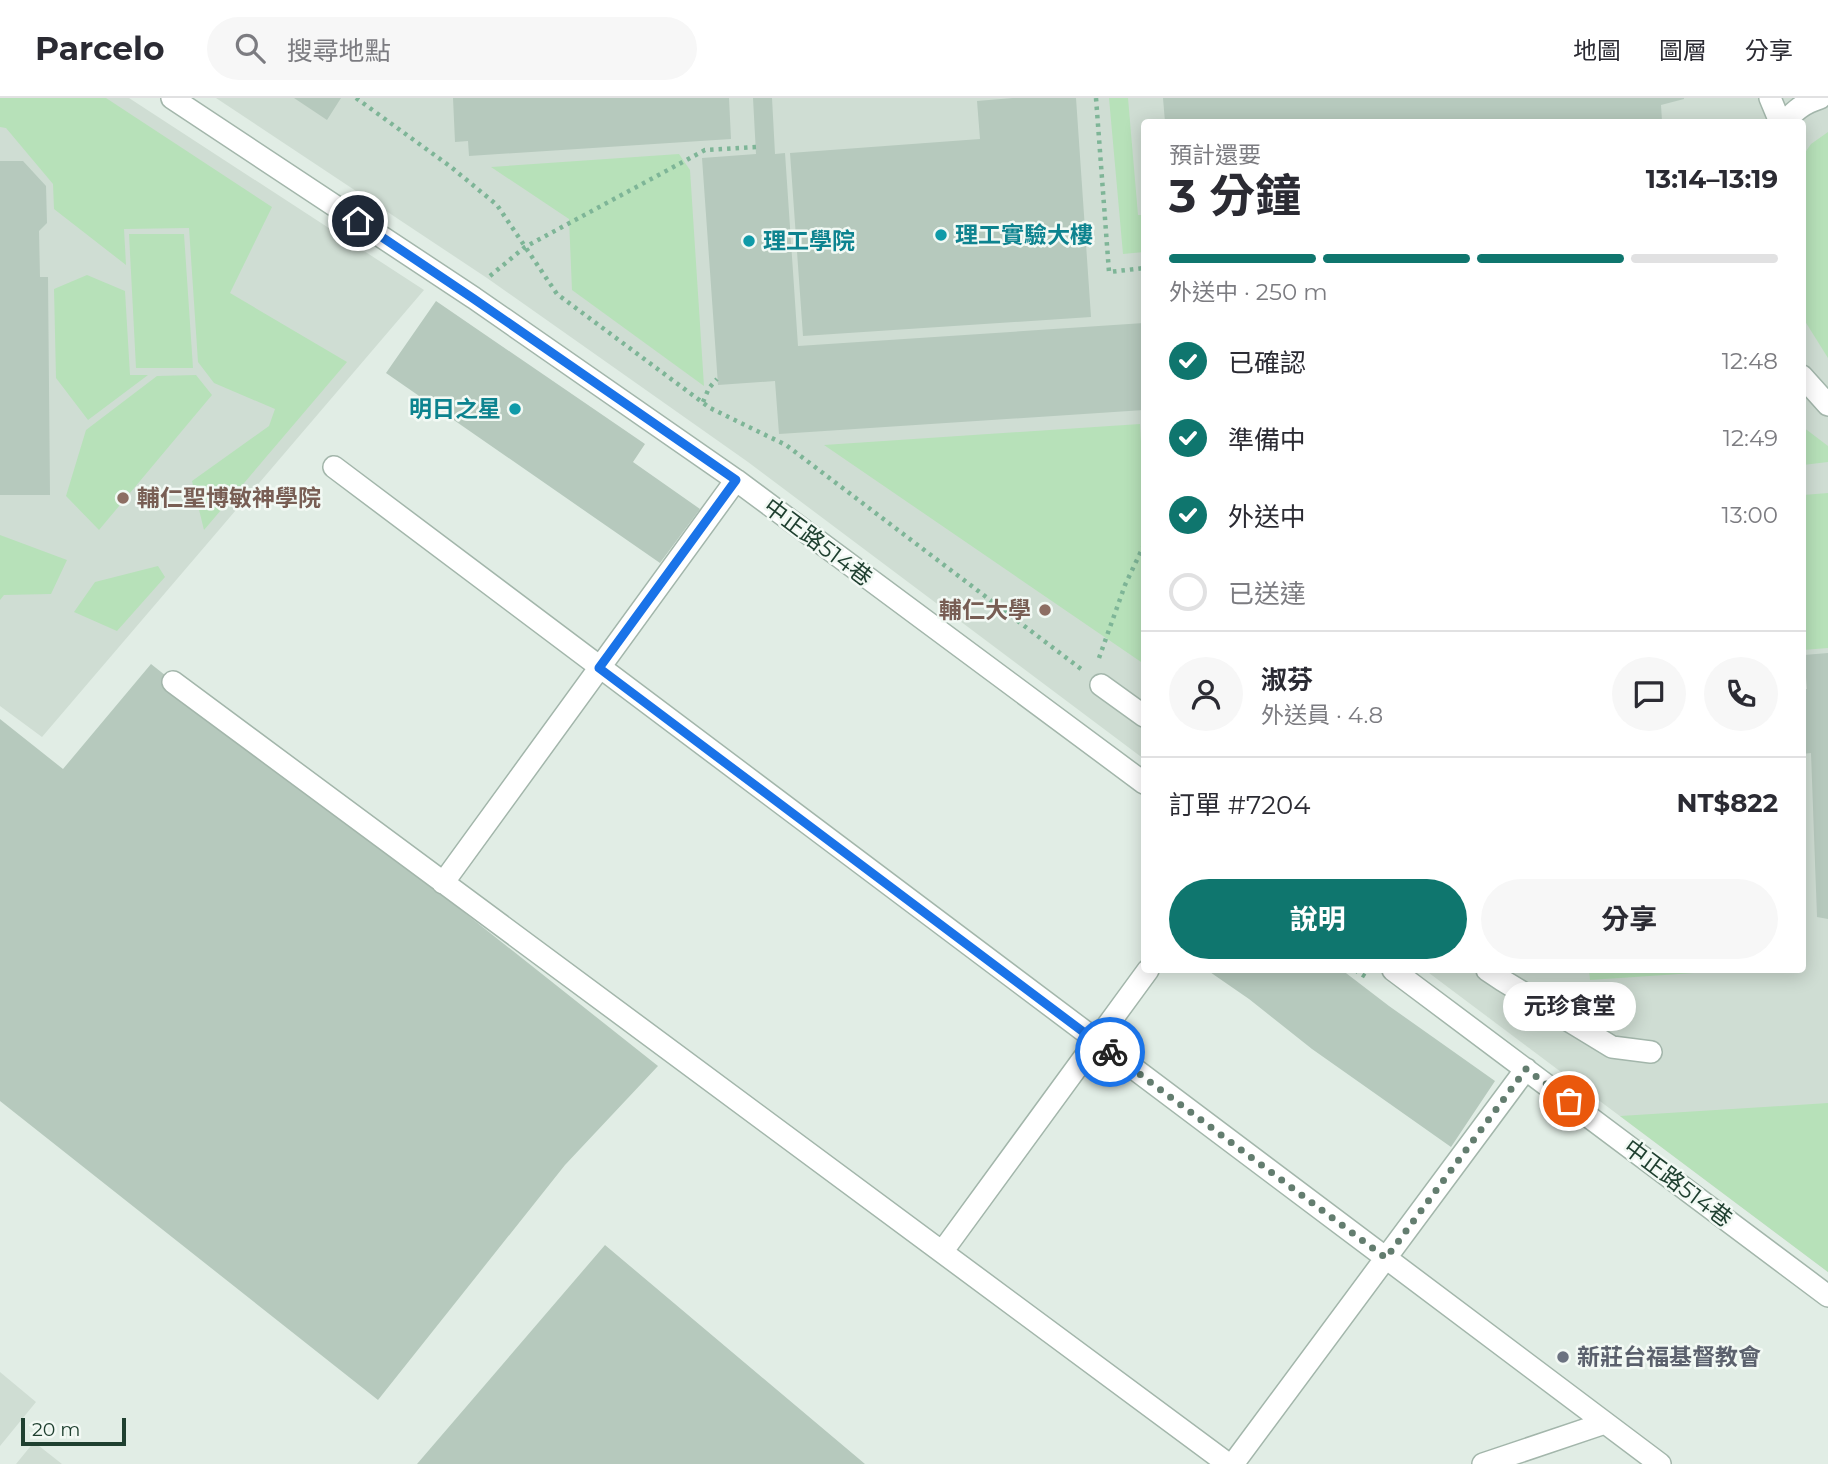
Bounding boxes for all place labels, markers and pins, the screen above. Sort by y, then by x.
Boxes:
pin [328,191,388,251]
place label: 理工實驗大樓 [955,221,1093,249]
place label: 理工學院 [763,227,855,255]
marker: 理工實驗大樓 [933,227,949,243]
marker: 理工學院 [741,233,757,249]
place label: 明日之星 [409,395,501,423]
marker: 明日之星 [507,401,523,417]
place label: 輔仁聖博敏神學院 [137,484,321,512]
marker: 輔仁聖博敏神學院 [115,490,131,506]
place label: 輔仁大學 [939,596,1031,624]
marker: 輔仁大學 [1037,602,1053,618]
callout: 元珍食堂 [1502,982,1636,1031]
pin [1539,1071,1599,1131]
place label: 新莊台福基督教會 [1577,1343,1761,1371]
marker: 新莊台福基督教會 [1555,1349,1571,1365]

